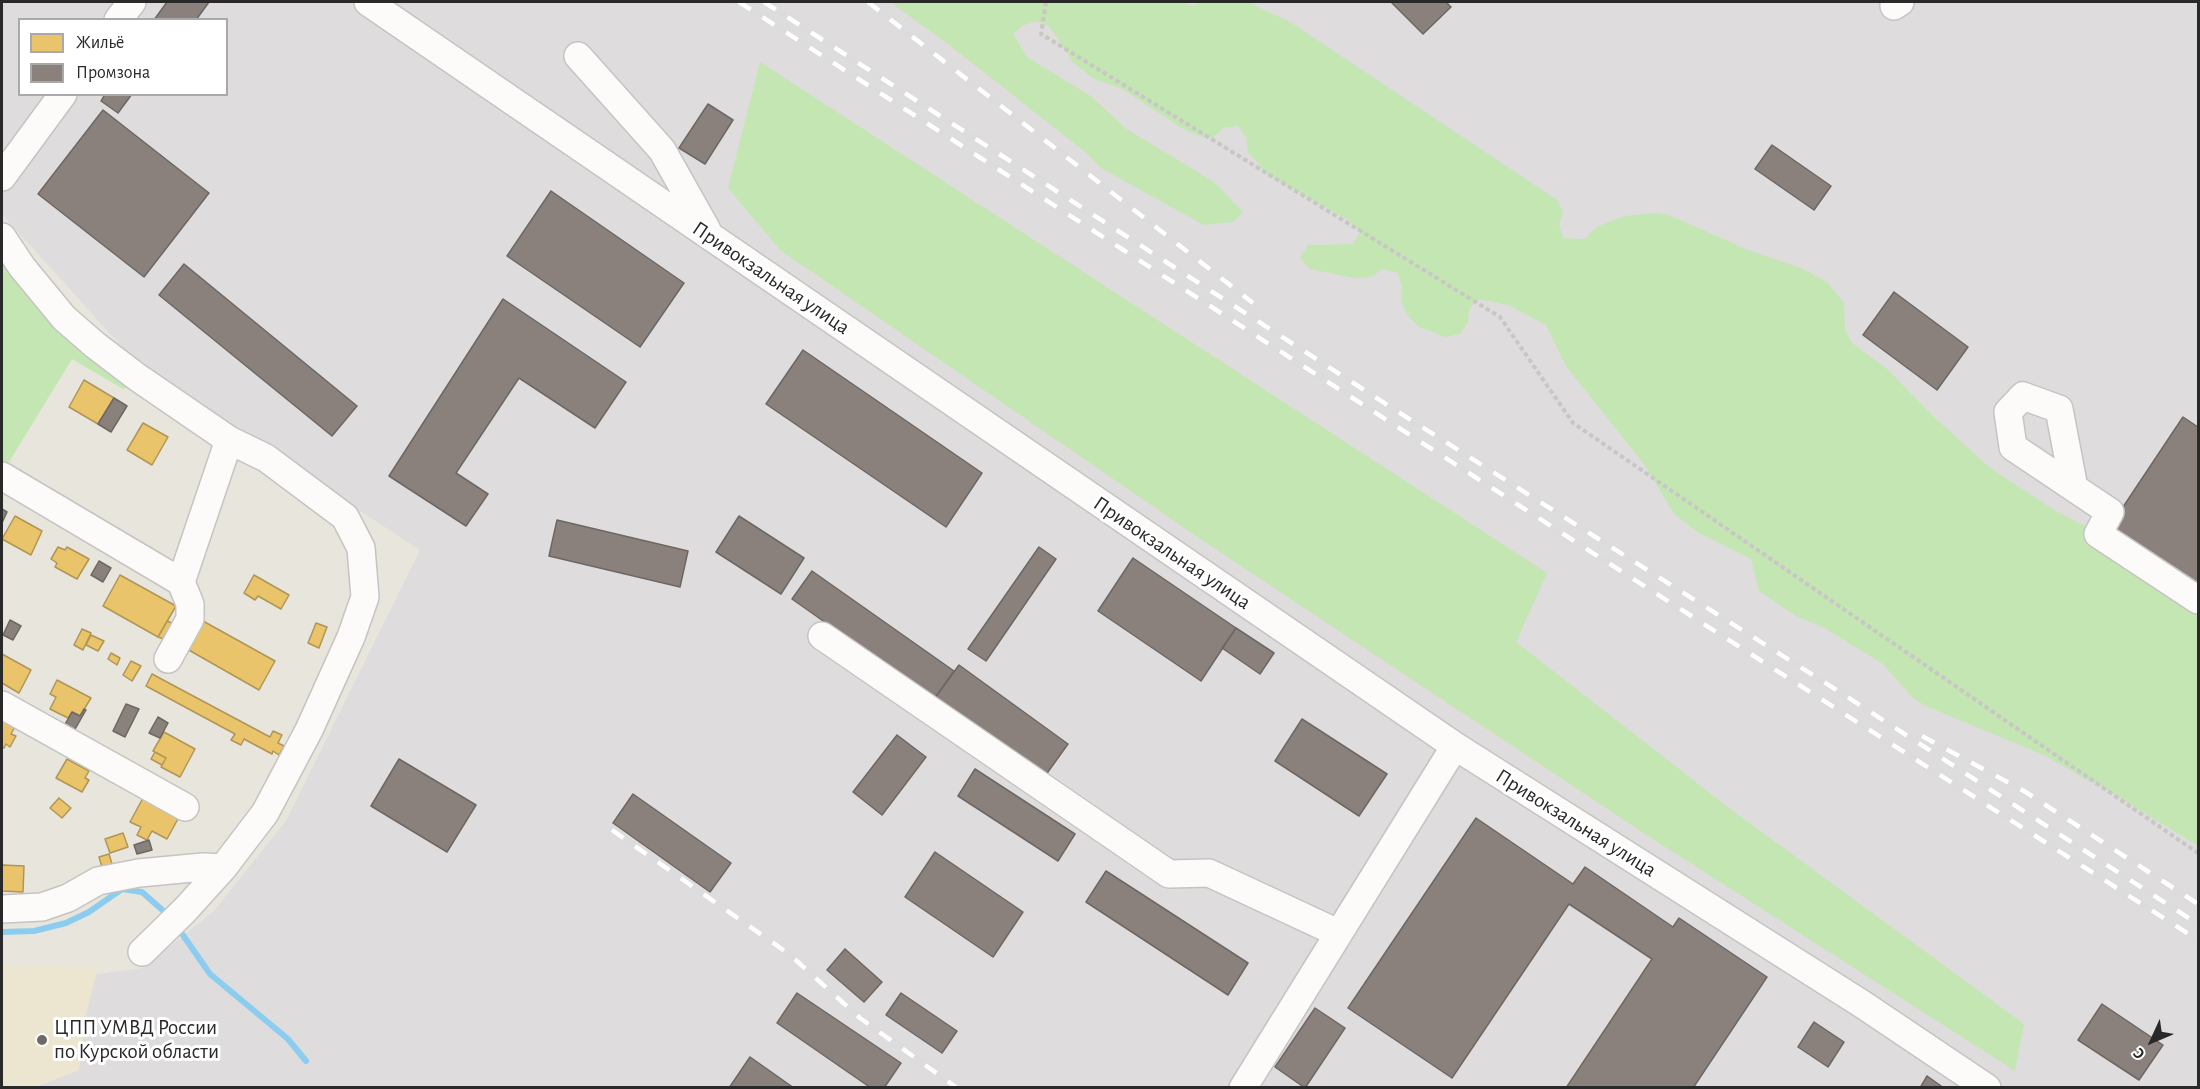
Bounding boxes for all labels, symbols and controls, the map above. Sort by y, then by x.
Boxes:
legend [18,18,228,96]
text: Жильё [76,34,124,52]
text: Промзона [76,64,150,82]
street label: Привокзальная улица [687,216,855,340]
street label: Привокзальная улица [1088,491,1256,615]
street label: Привокзальная улица [1491,763,1661,883]
north arrow [2122,1011,2182,1071]
place label: ЦПП УМВД России по Курской области [54,1015,219,1065]
marker: ЦПП УМВД России по Курской области [35,1033,49,1047]
text: С [2130,1045,2148,1062]

